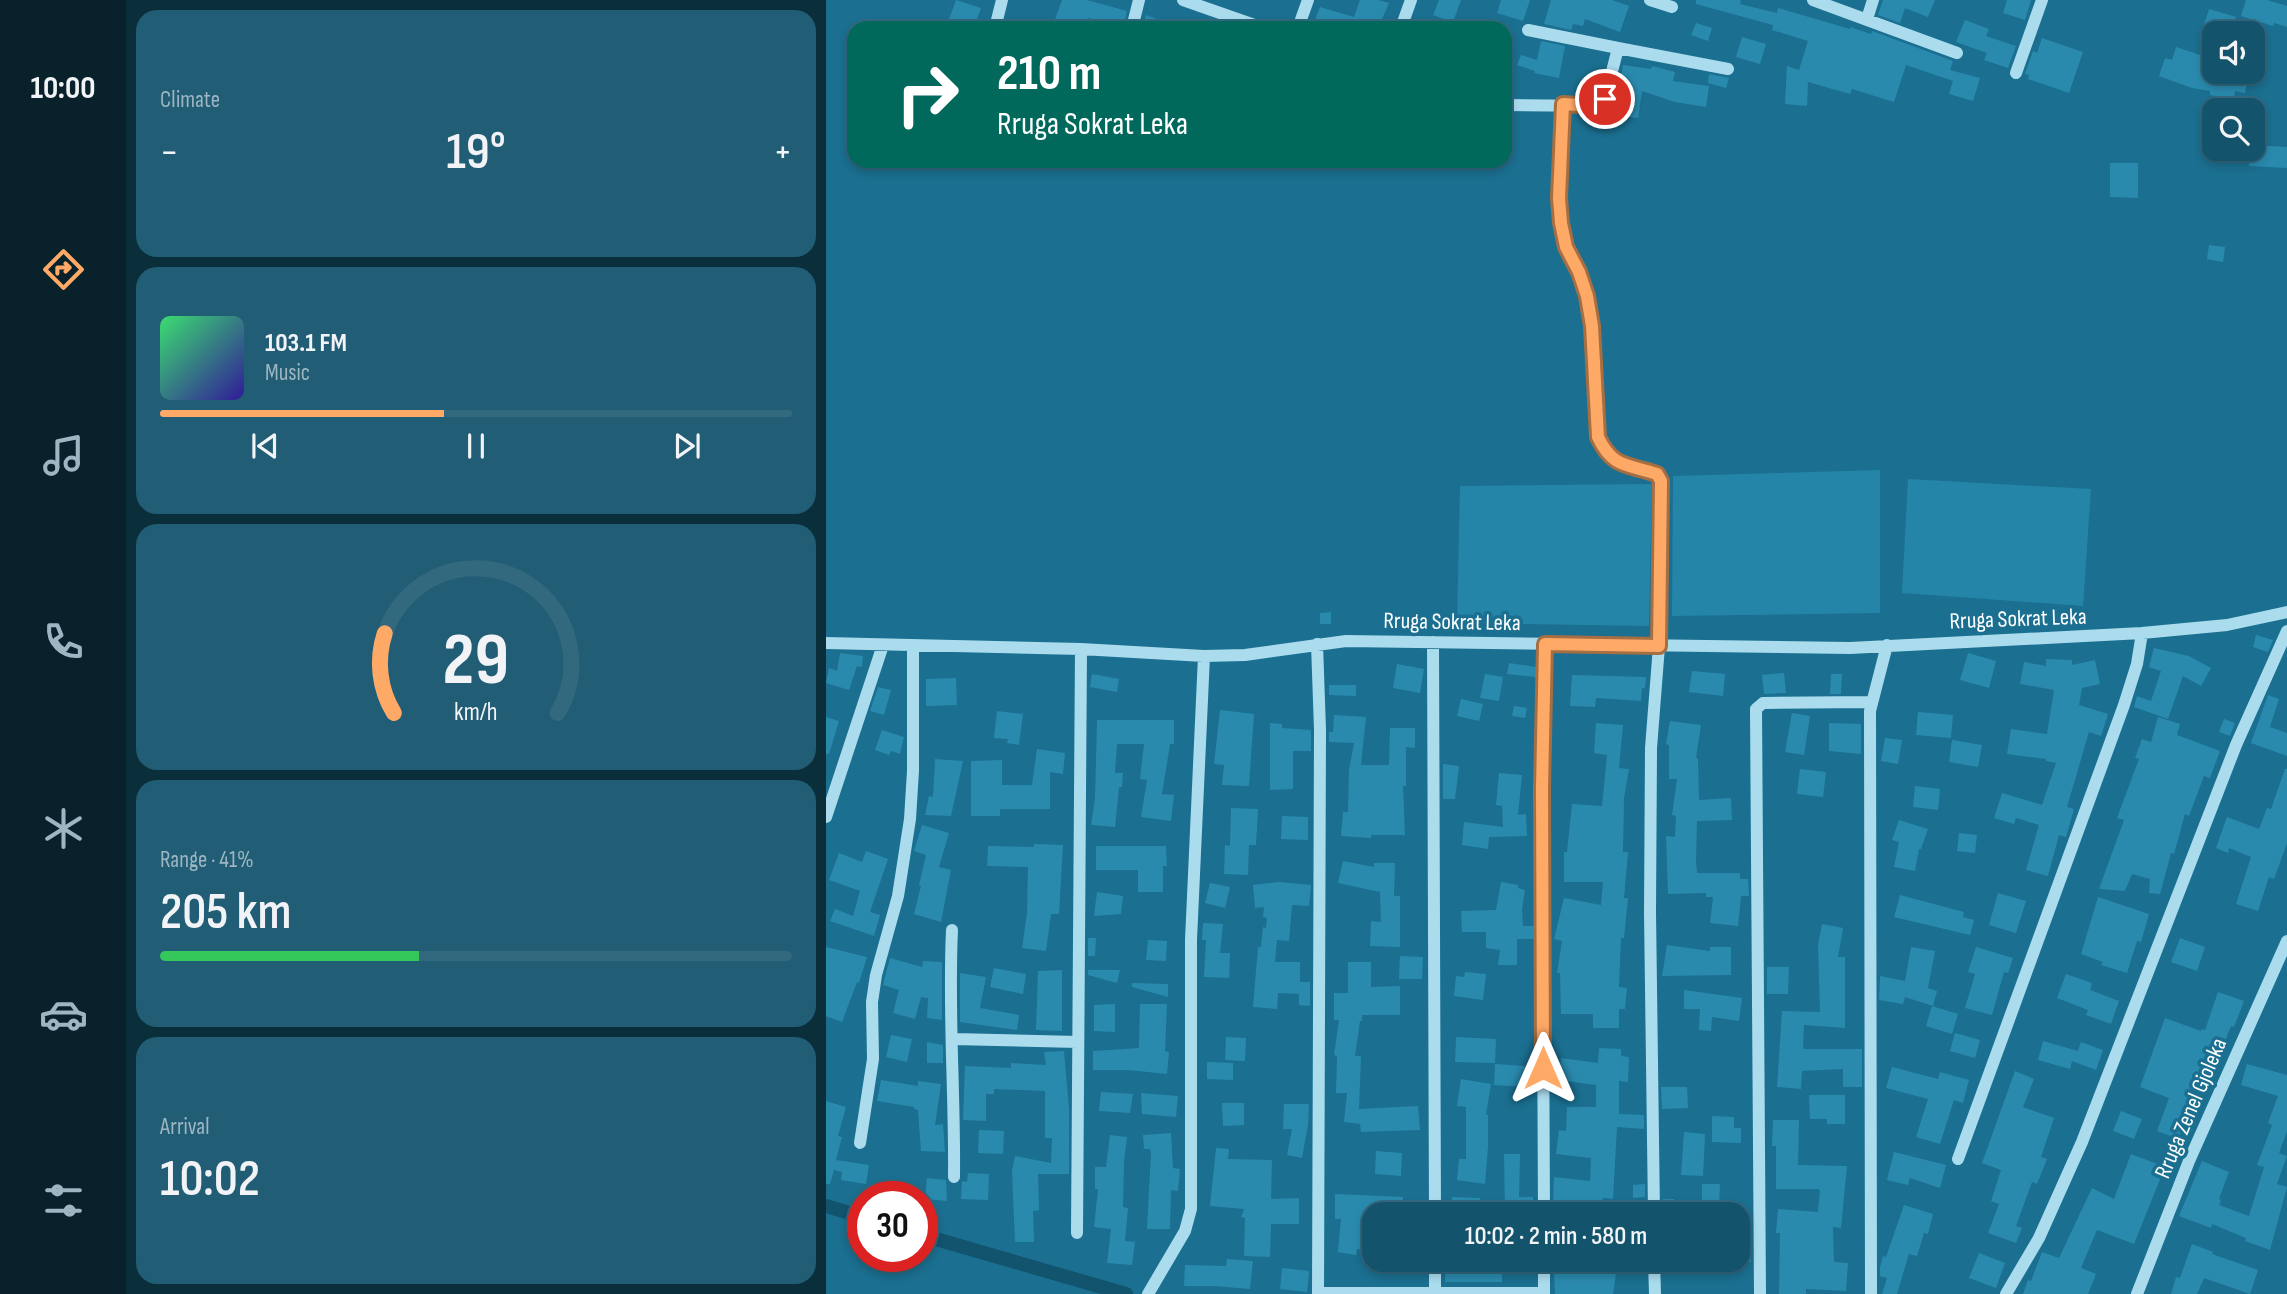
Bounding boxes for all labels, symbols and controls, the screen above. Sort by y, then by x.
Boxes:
map controls [2202,21,2265,161]
button: sound [2202,21,2265,84]
text: 210 m [997,45,1101,104]
icon: right [882,49,973,140]
text: 10:00 [30,69,96,108]
pin [1575,69,1635,129]
icon: arrive [1586,80,1624,118]
text: Climate [160,86,220,114]
button: search [2202,98,2265,161]
text: Rruga Sokrat Leka [997,105,1188,144]
text: 19° [446,121,506,184]
text: − [160,130,179,175]
text: + [773,130,792,175]
icon: directions [39,245,88,294]
text: 103.1 FM [265,328,347,359]
text: Music [265,359,310,387]
icon: previous [246,427,284,465]
icon: pause [457,427,495,465]
icon: next [668,427,706,465]
icon: music [39,431,88,480]
street label: Rruga Sokrat Leka [1949,603,2087,635]
street label: Rruga Sokrat Leka [1383,607,1521,637]
icon: phone [39,617,88,666]
text: 29 [443,617,509,705]
text: km/h [454,697,498,728]
icon: climate [39,804,88,853]
text: Range · 41% [160,846,254,874]
text: 205 km [160,881,292,944]
icon: car [39,990,88,1039]
position arrow [1506,1031,1580,1105]
street label: Rruga Zenel Gjoleka [2149,1034,2233,1183]
text: Arrival [160,1113,209,1141]
text: 10:02 [160,1148,260,1211]
icon: filters [39,1176,88,1225]
speed limit sign: 30 [847,1181,938,1272]
text: 10:02 · 2 min · 580 m [1465,1221,1647,1252]

